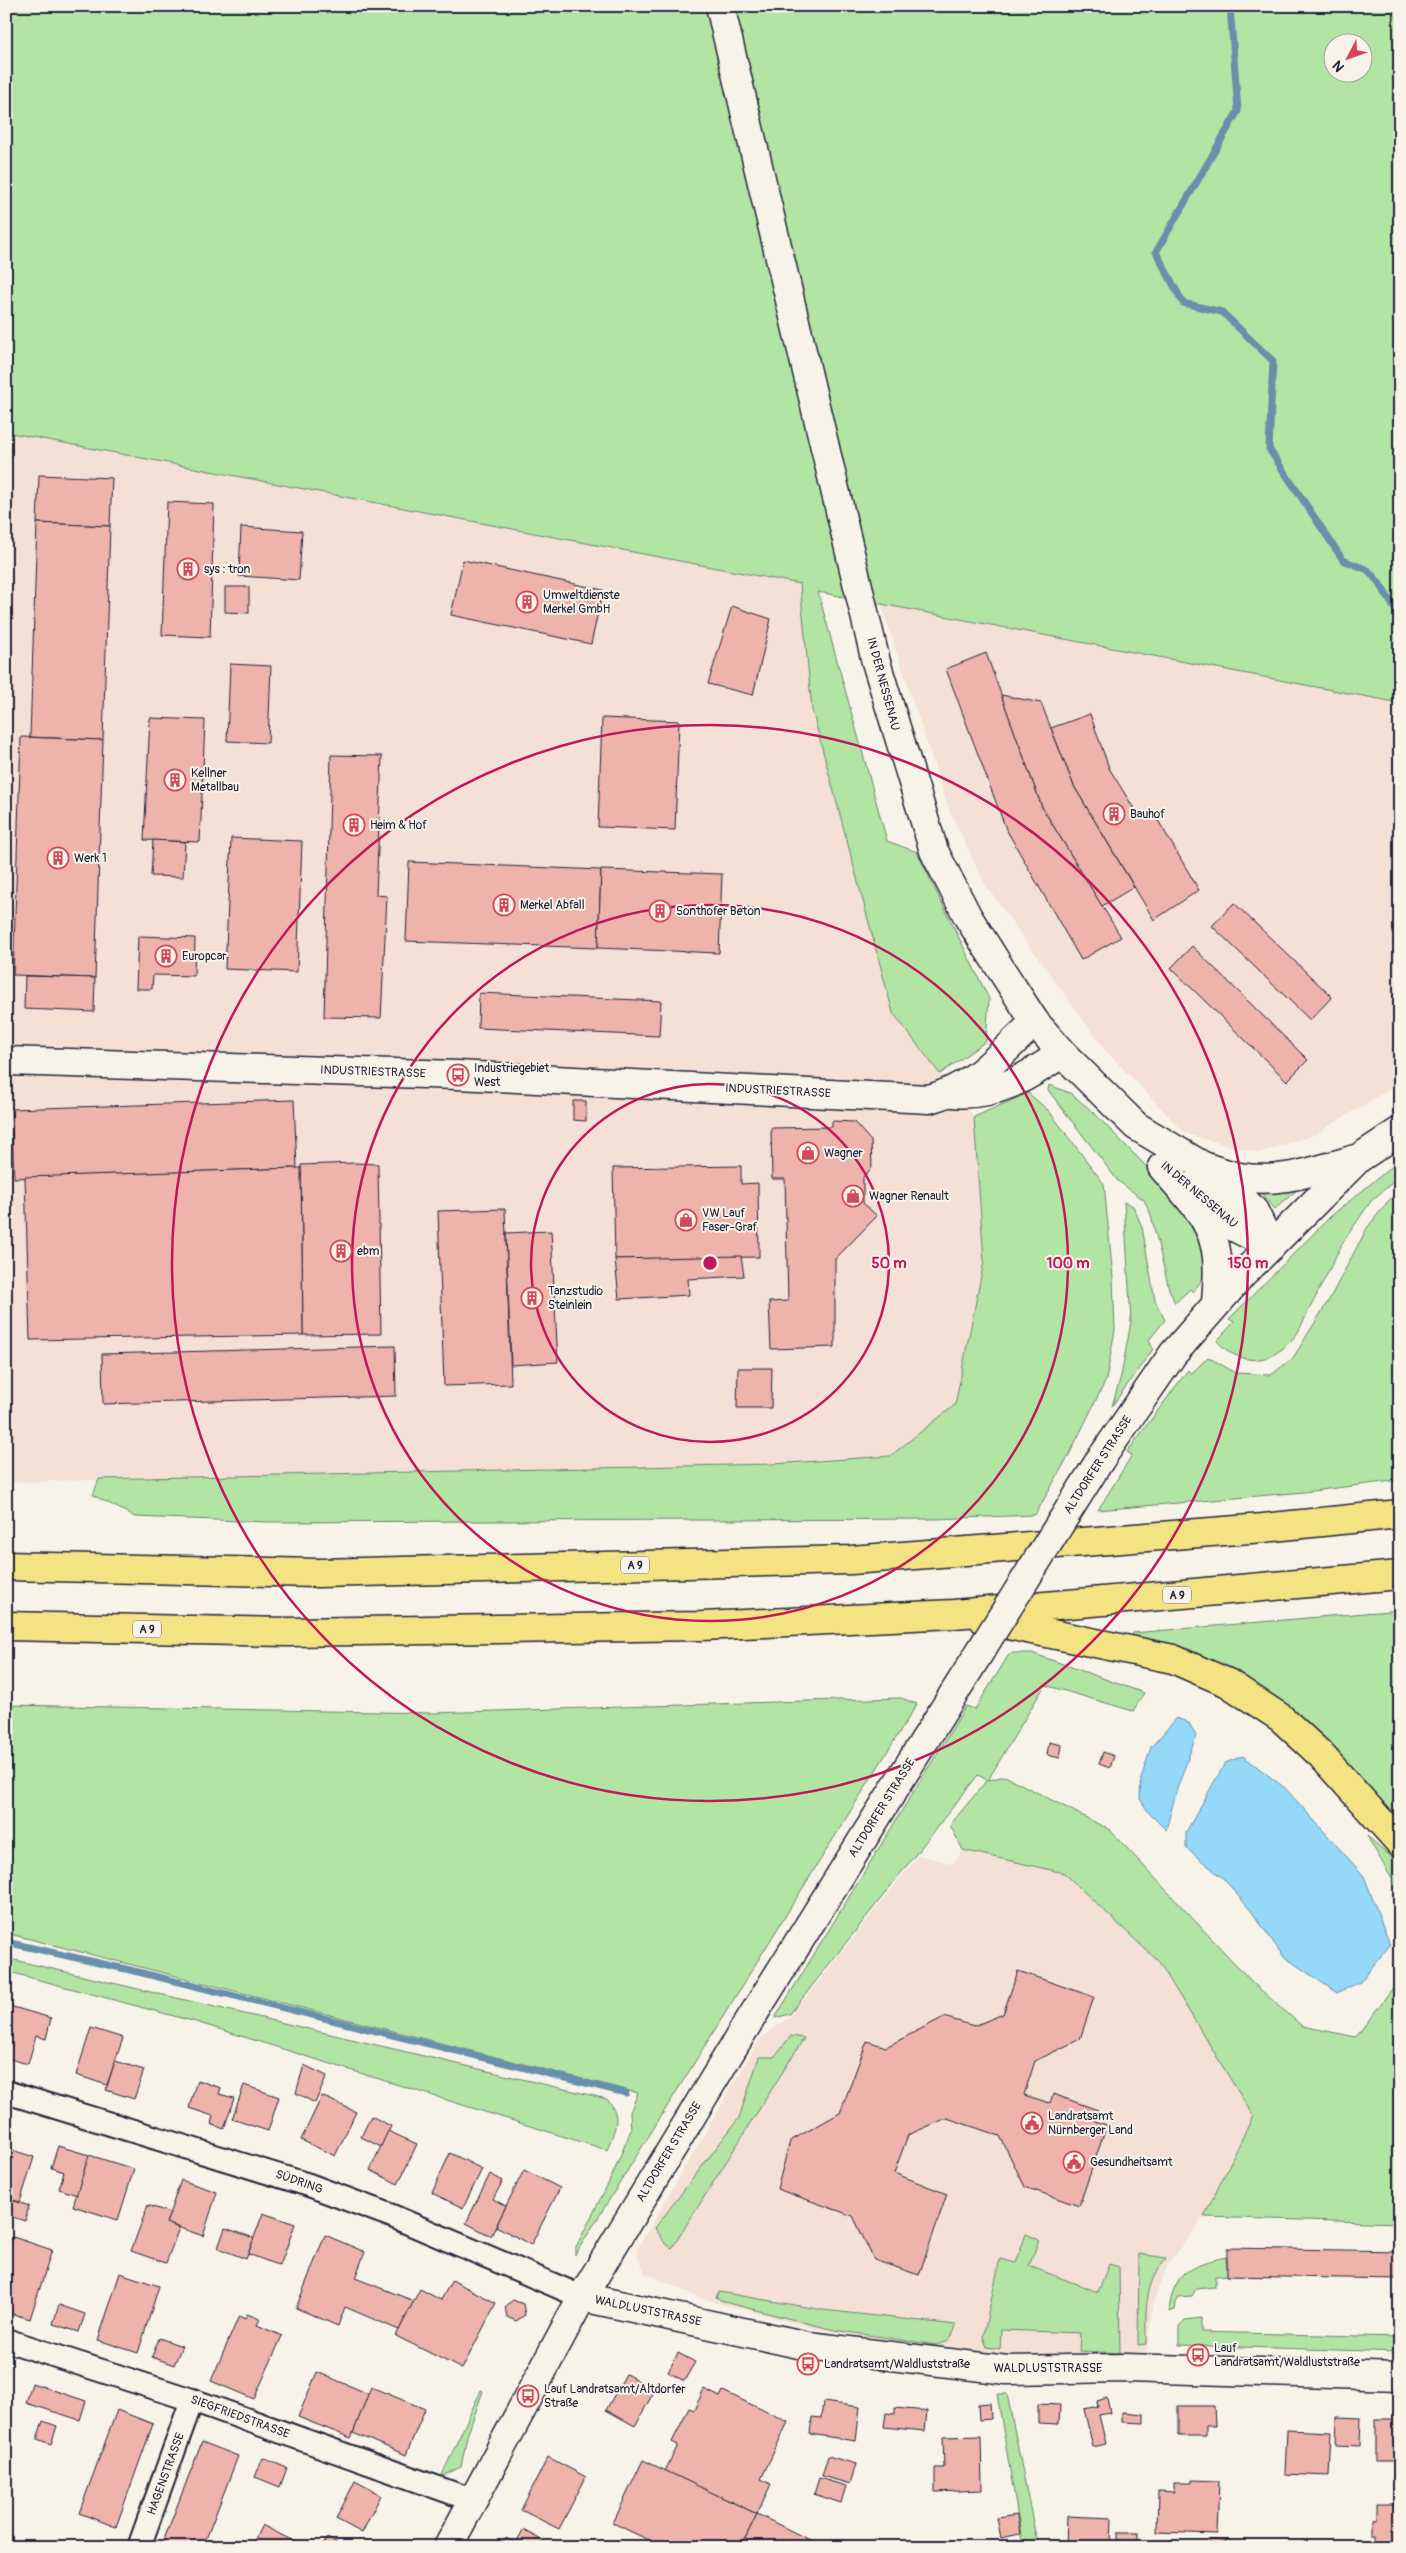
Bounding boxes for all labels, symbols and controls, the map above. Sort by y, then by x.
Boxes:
north arrow [1324,32,1374,82]
text: N [1329,57,1348,75]
building icon: sys : tron [176,557,200,581]
place label: sys : tron [204,562,250,577]
place label: Umweltdienste Merkel GmbH [543,588,620,617]
building icon: Umweltdienste Merkel GmbH [515,590,539,614]
street label: IN DER NESSENAU [863,636,903,732]
place label: Kellner Metallbau [191,766,239,795]
building icon: Kellner Metallbau [163,768,187,792]
building icon: Bauhof [1102,802,1126,826]
place label: Bauhof [1130,807,1165,822]
building icon: Heim & Hof [342,813,366,837]
place label: Heim & Hof [370,818,427,833]
building icon: Werk 1 [46,846,70,870]
place label: Werk 1 [74,851,107,866]
building icon: Merkel Abfall [492,893,516,917]
place label: Merkel Abfall [520,898,585,913]
building icon: Sonthofer Beton [648,899,672,923]
place label: Sonthofer Beton [676,904,761,919]
building icon: Europcar [154,944,178,968]
place label: Europcar [182,949,227,964]
place label: Industriegebiet West [474,1061,550,1090]
street label: INDUSTRIESTRASSE [320,1063,426,1081]
bus stop icon: Industriegebiet West [446,1063,470,1087]
street label: INDUSTRIESTRASSE [725,1081,831,1101]
shop icon: Wagner [796,1141,820,1165]
place label: Wagner [824,1146,864,1161]
street label: IN DER NESSENAU [1157,1158,1241,1232]
shop icon: Wagner Renault [841,1184,865,1208]
place label: Wagner Renault [869,1189,949,1204]
place label: VW Lauf Faser-Graf [702,1206,758,1235]
shop icon: VW Lauf Faser-Graf [674,1208,698,1232]
building icon: ebm [329,1239,353,1263]
place label: ebm [357,1244,380,1259]
centre of rings [701,1254,719,1272]
text: 50 m [872,1254,906,1273]
text: 100 m [1047,1254,1089,1273]
text: 150 m [1228,1254,1268,1273]
place label: Tanzstudio Steinlein [548,1284,603,1313]
building icon: Tanzstudio Steinlein [520,1286,544,1310]
street label: ALTDORFER STRASSE [1061,1413,1135,1517]
road number: A 9 [621,1556,649,1574]
road number: A 9 [1163,1586,1191,1604]
road number: A 9 [133,1620,161,1638]
street label: ALTDORFER STRASSE [845,1756,919,1860]
street label: ALTDORFER STRASSE [633,2099,705,2205]
place label: Landratsamt Nürnberger Land [1048,2109,1133,2138]
public building icon: Landratsamt Nürnberger Land [1020,2111,1044,2135]
public building icon: Gesundheitsamt [1062,2150,1086,2174]
place label: Gesundheitsamt [1090,2155,1173,2170]
street label: SÜDRING [273,2166,325,2197]
street label: WALDLUSTSTRASSE [593,2292,703,2330]
place label: Lauf Landratsamt/Waldluststraße [1214,2341,1360,2370]
bus stop icon: Lauf Landratsamt/Waldluststraße [1186,2343,1210,2367]
bus stop icon: Landratsamt/Waldluststraße [796,2352,820,2376]
place label: Landratsamt/Waldluststraße [824,2357,970,2372]
street label: WALDLUSTSTRASSE [994,2361,1102,2376]
place label: Lauf Landratsamt/Altdorfer Straße [544,2382,686,2411]
bus stop icon: Lauf Landratsamt/Altdorfer Straße [516,2384,540,2408]
street label: SIEGFRIEDSTRASSE [188,2392,292,2442]
street label: HAGENSTRASSE [144,2431,188,2517]

